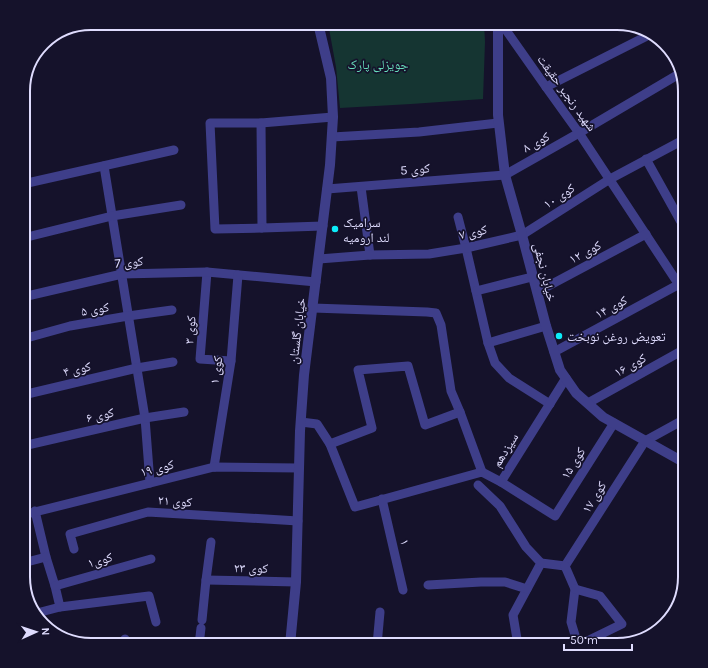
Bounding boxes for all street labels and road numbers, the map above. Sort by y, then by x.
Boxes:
street label: شهید رنجبر حقیقت [534,52,600,135]
street label: کوی ۸ [520,128,553,156]
street label: کوی 5 [399,160,431,179]
street label: کوی ۱۰ [541,180,579,212]
street label: کوی ۷ [458,222,489,243]
street label: کوی ۱۲ [566,237,605,268]
street label: خیابان نجفی [529,241,560,303]
street label: کوی 7 [114,253,145,272]
street label: کوی ۱۴ [592,292,631,323]
street label: خیابان گلستان [285,297,309,365]
street label: کوی ۵ [80,299,111,320]
street label: کوی ۳ [181,315,200,345]
street label: کوی ۱۶ [611,350,650,381]
street label: کوی ۱ [207,354,226,385]
street label: کوی ۴ [61,358,93,380]
street label: کوی ۶ [84,404,116,426]
street label: سیزدهم [489,430,522,470]
street label: کوی ۱۵ [558,444,590,482]
street label: کوی ۱۹ [139,456,176,480]
street label: کوی ۱۷ [579,478,611,516]
street label: کوی ۲۱ [157,492,193,511]
street label: ۱ [397,537,413,547]
street label: کوی۱ [86,549,115,572]
street label: کوی ۲۳ [234,560,269,577]

